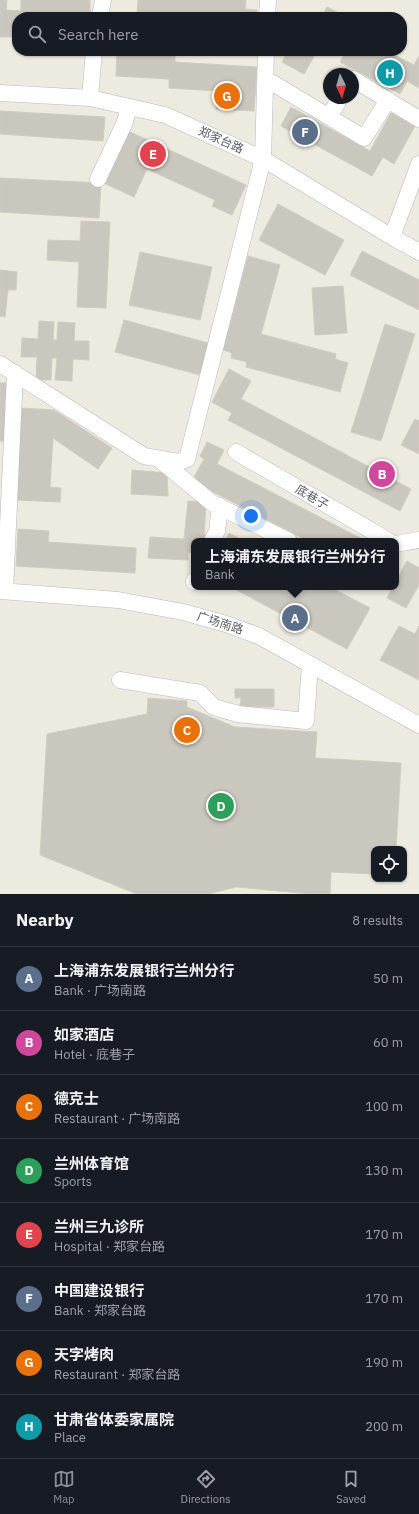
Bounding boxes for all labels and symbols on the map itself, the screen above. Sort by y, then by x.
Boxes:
pin: H [377,58,403,88]
north arrow [323,68,359,104]
pin: G [214,81,240,111]
pin: F [292,117,318,147]
street label: 郑家台路 [196,123,246,156]
pin: E [140,139,166,169]
pin: B [369,459,395,489]
street label: 底巷子 [293,481,332,512]
your location [241,506,261,526]
pin: A [282,603,308,633]
street label: 广场南路 [195,608,245,637]
pin: C [174,715,200,745]
pin: D [208,791,234,821]

